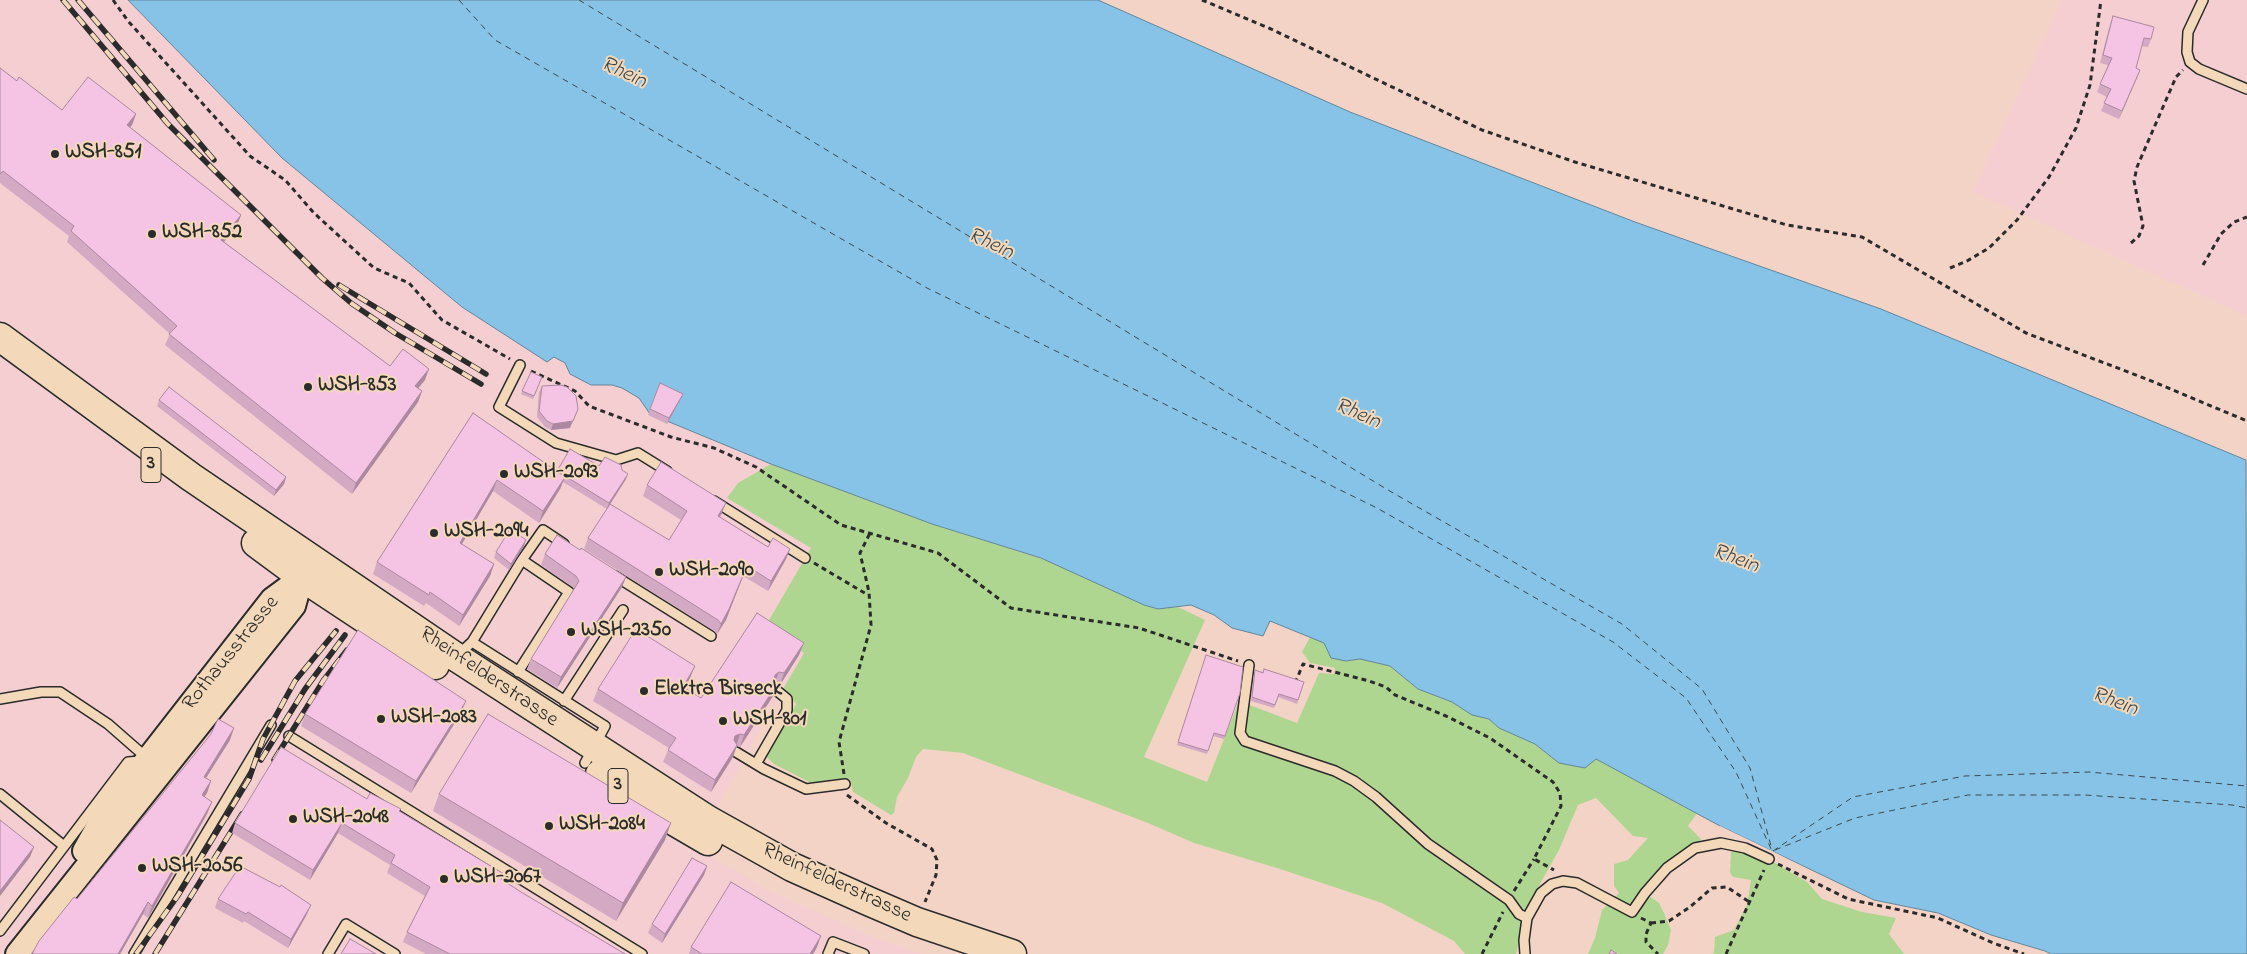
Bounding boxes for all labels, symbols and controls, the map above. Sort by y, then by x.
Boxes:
water label: Rhein [596,52,650,96]
place label: WSH-851 [65,141,141,167]
marker: WSH-851 [49,148,61,160]
place label: WSH-852 [162,221,242,247]
water label: Rhein [963,223,1017,267]
marker: WSH-852 [146,228,158,240]
place label: WSH-853 [318,374,396,400]
marker: WSH-853 [302,381,314,393]
water label: Rhein [1330,393,1384,437]
road number: 3 [141,448,161,482]
place label: WSH-2093 [514,461,598,487]
marker: WSH-2093 [498,468,510,480]
place label: WSH-2094 [444,520,528,546]
marker: WSH-2094 [428,527,440,539]
water label: Rhein [1708,539,1762,581]
place label: WSH-2090 [669,559,754,585]
marker: WSH-2090 [653,566,665,578]
street label: Rothausstrasse [178,592,286,716]
place label: WSH-2350 [581,619,671,645]
street label: Rheinfelderstrasse [414,622,562,734]
marker: WSH-2350 [565,626,577,638]
place label: Elektra Birseck [654,678,782,704]
water label: Rhein [2087,682,2141,724]
marker: Elektra Birseck [638,685,650,697]
place label: WSH-2083 [391,706,477,732]
place label: WSH-801 [733,708,806,734]
marker: WSH-2083 [375,713,387,725]
marker: WSH-801 [717,715,729,727]
road number: 3 [608,768,628,804]
place label: WSH-2048 [303,806,389,832]
marker: WSH-2048 [287,813,299,825]
place label: WSH-2084 [559,813,645,839]
marker: WSH-2084 [543,820,555,832]
street label: Rheinfelderstrasse [757,838,915,930]
place label: WSH-2056 [152,855,243,881]
marker: WSH-2056 [136,862,148,874]
place label: WSH-2067 [454,866,541,892]
marker: WSH-2067 [438,873,450,885]

